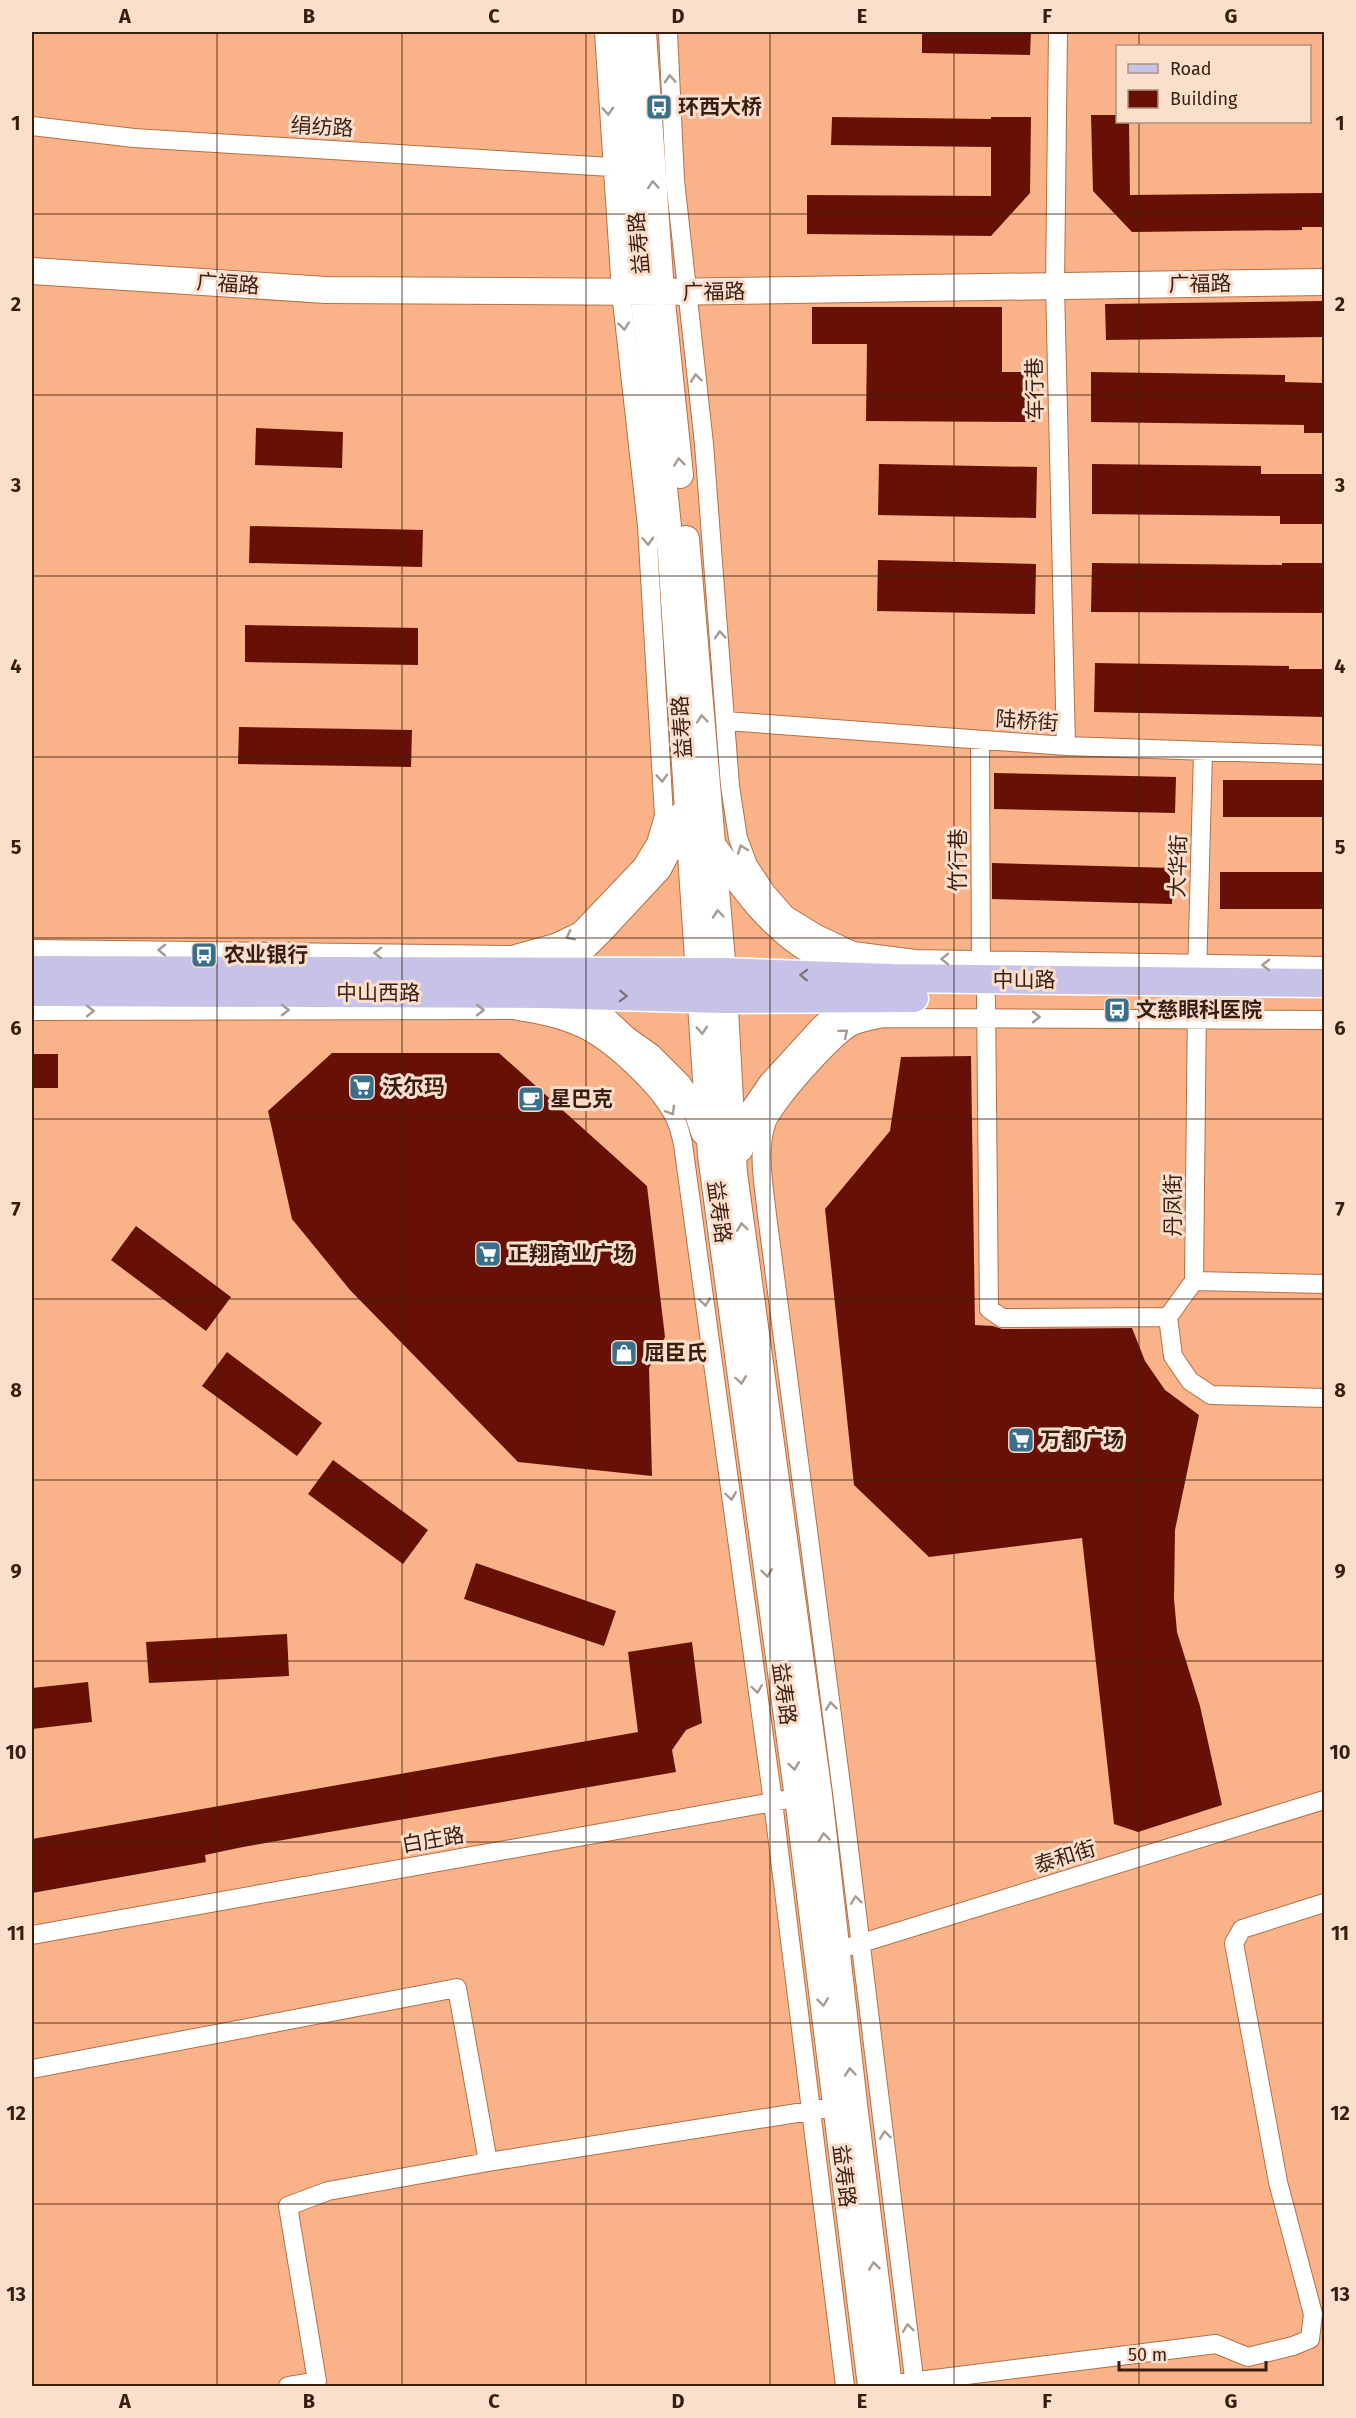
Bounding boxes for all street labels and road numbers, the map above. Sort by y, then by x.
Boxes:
street label: 绢纺路 [290,112,354,142]
street label: 益寿路 [623,210,655,276]
street label: 广福路 [196,269,260,299]
street label: 广福路 [1168,270,1232,298]
street label: 广福路 [682,278,746,306]
street label: 车行巷 [1021,357,1049,421]
street label: 益寿路 [667,695,697,759]
street label: 陆桥街 [995,706,1059,736]
street label: 竹行巷 [945,829,971,892]
street label: 大华街 [1164,834,1192,898]
street label: 中山路 [993,967,1056,993]
street label: 中山西路 [336,980,420,1006]
street label: 丹凤街 [1160,1174,1186,1237]
street label: 益寿路 [702,1179,736,1245]
street label: 益寿路 [767,1661,801,1727]
street label: 白庄路 [400,1822,466,1858]
street label: 泰和街 [1031,1835,1099,1879]
street label: 益寿路 [827,2143,861,2209]

